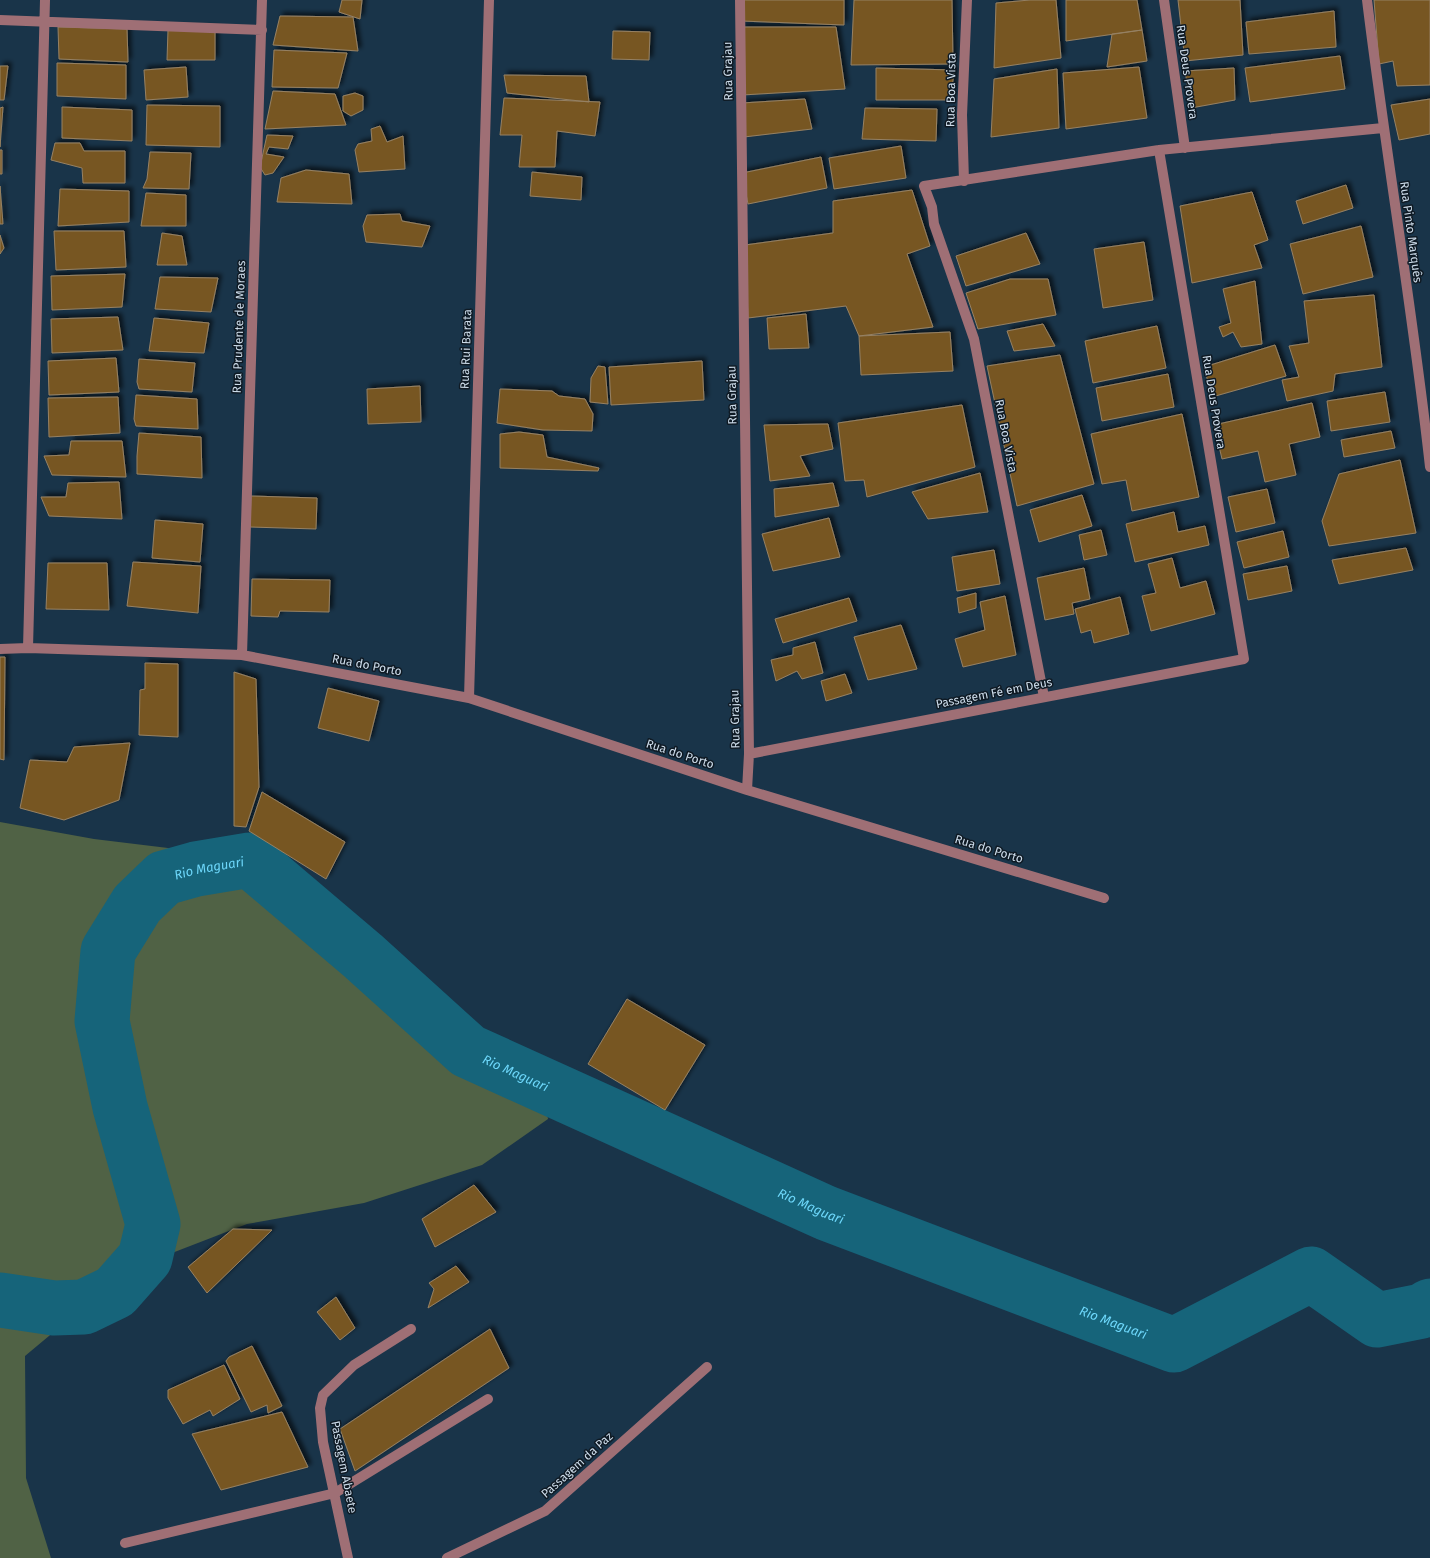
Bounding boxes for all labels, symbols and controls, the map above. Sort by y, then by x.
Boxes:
street label: Rua Deus Provera [1173,24,1201,120]
street label: Rua Grajau [720,41,736,101]
street label: Rua Boa Vista [943,53,959,127]
street label: Rua Pinto Marquês [1397,180,1425,284]
street label: Rua Prudente de Moraes [230,260,248,394]
street label: Rua Rui Barata [458,309,474,389]
street label: Rua Deus Provera [1200,354,1228,450]
street label: Rua Grajau [724,365,740,425]
street label: Rua Boa Vista [992,398,1020,474]
street label: Rua do Porto [331,651,403,679]
street label: Passagem Fé em Deus [935,675,1054,711]
street label: Rua Grajau [727,689,743,749]
street label: Rua do Porto [644,736,716,772]
street label: Rua do Porto [953,832,1025,866]
water label: Rio Maguari [172,854,245,882]
water label: Rio Maguari [480,1051,551,1094]
water label: Rio Maguari [776,1185,847,1227]
water label: Rio Maguari [1078,1302,1150,1342]
street label: Passagem Abaete [328,1420,360,1514]
street label: Passagem da Paz [538,1429,616,1501]

